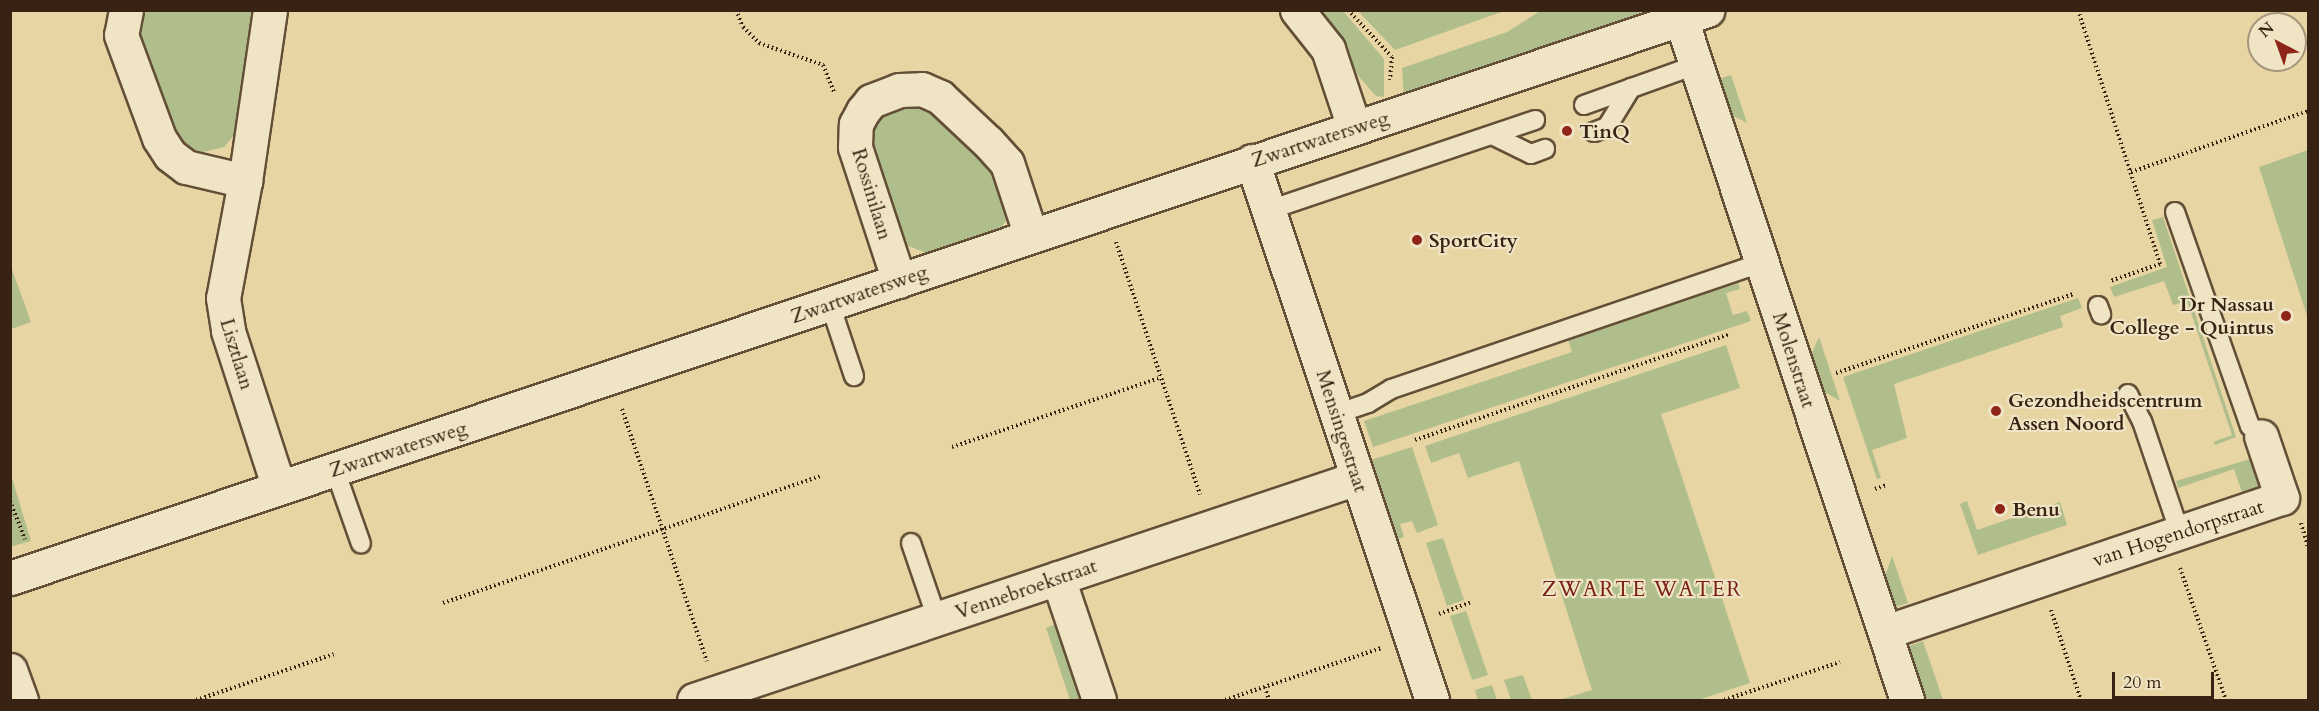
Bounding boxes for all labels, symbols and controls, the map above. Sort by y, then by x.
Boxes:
north arrow [2247,12,2307,72]
text: N [2254,17,2279,43]
street label: Zwartwatersweg [1248,106,1392,172]
place label: TinQ [1579,119,1630,143]
marker: TinQ [1560,124,1574,138]
street label: Rossinilaan [847,145,897,243]
place label: SportCity [1429,228,1518,252]
marker: SportCity [1410,233,1424,247]
street label: Zwartwatersweg [788,259,930,329]
place label: Dr Nassau College - Quintus [2109,292,2274,339]
street label: Molenstraat [1767,309,1821,411]
marker: Dr Nassau College - Quintus [2279,309,2293,323]
street label: Lisztlaan [215,315,259,393]
street label: Mensingestraat [1311,367,1373,495]
place label: Gezondheidscentrum Assen Noord [2008,388,2202,435]
marker: Gezondheidscentrum Assen Noord [1989,404,2003,418]
street label: Zwartwatersweg [326,416,470,482]
street label: van Hogendorpstraat [2090,494,2266,572]
place label: Benu [2012,497,2060,521]
marker: Benu [1993,502,2007,516]
street label: Vennebroekstraat [952,554,1100,624]
district label: ZWARTE WATER [1542,577,1742,603]
scale bar [2115,660,2217,698]
text: 20 m [2123,670,2162,695]

